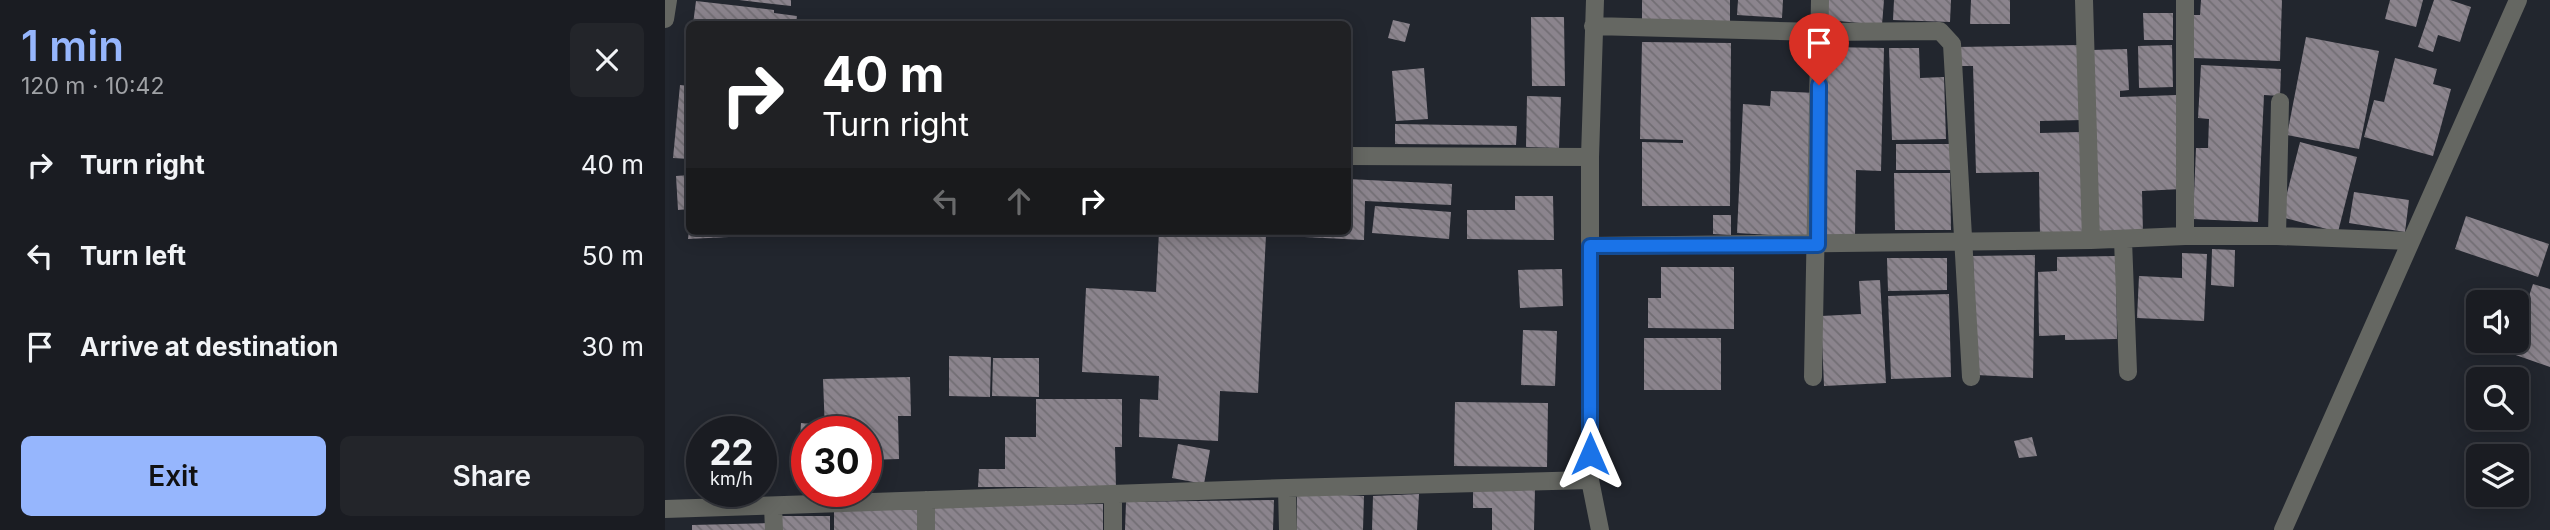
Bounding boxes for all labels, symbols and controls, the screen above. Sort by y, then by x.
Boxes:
pin [1789,13,1849,85]
text: 1 min [21,20,124,71]
button: close [570,23,644,97]
icon: arrive [1800,24,1838,62]
text: 40 m [822,45,945,104]
icon: right [707,49,798,140]
text: 120 m · 10:42 [21,72,164,100]
text: Turn right [822,105,969,144]
icon: right [21,146,59,184]
text: Turn right [80,149,205,180]
text: 40 m [581,149,644,180]
icon: left [927,182,965,220]
icon: ahead [1000,182,1038,220]
icon: right [1073,182,1111,220]
icon: left [21,237,59,275]
text: Turn left [80,240,186,271]
text: 50 m [582,240,644,271]
map controls [2466,290,2529,507]
button: sound [2466,290,2529,353]
icon: arrive [21,328,59,366]
text: Arrive at destination [80,331,339,362]
text: 30 m [581,331,644,362]
button: search [2466,367,2529,430]
speed limit sign: 30 [791,416,882,507]
position arrow [1553,417,1627,491]
text: 22 [709,431,754,473]
button: Exit [21,436,326,516]
button: Share [340,436,644,516]
button: layers [2466,444,2529,507]
text: km/h [710,468,753,489]

